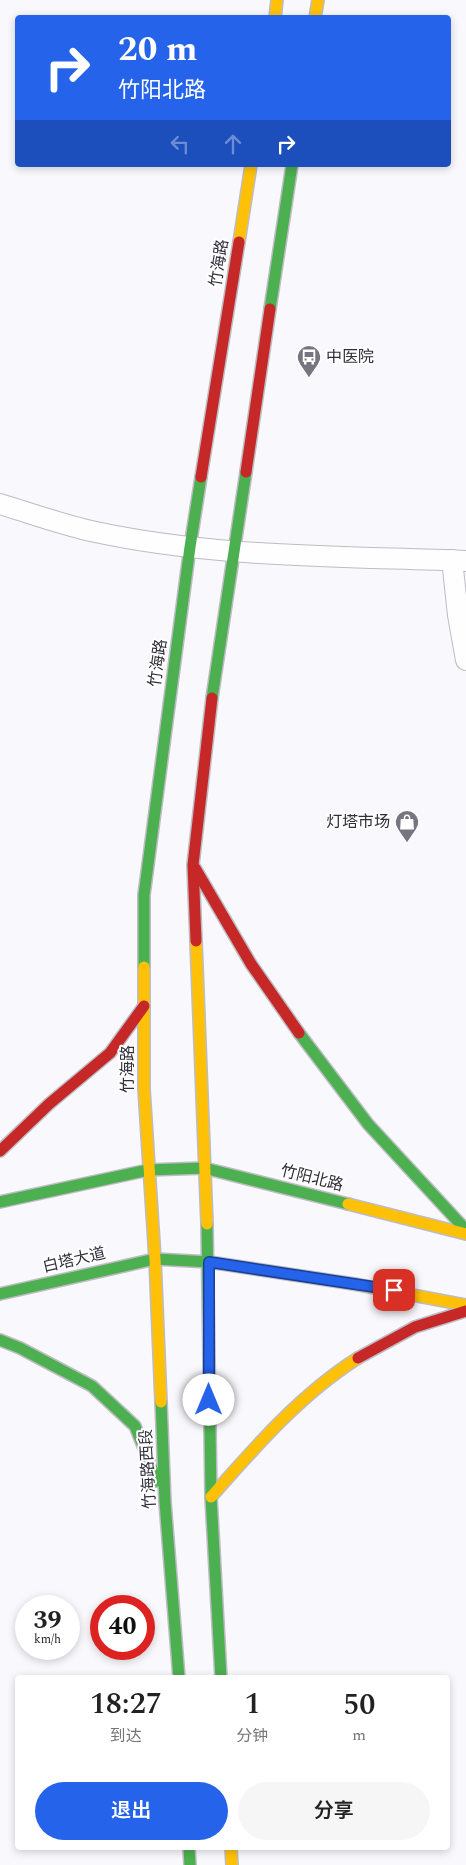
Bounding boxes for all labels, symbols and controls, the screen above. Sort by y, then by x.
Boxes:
text: 20 m [118,23,198,76]
icon: right [35,35,100,100]
text: 竹阳北路 [118,74,206,107]
icon: left [166,130,194,158]
icon: ahead [219,130,247,158]
icon: right [272,130,300,158]
street label: 竹海路 [203,237,235,289]
bus stop icon: 中医院 [296,344,322,378]
place label: 中医院 [326,345,374,369]
street label: 竹海路 [143,638,173,688]
shop icon: 灯塔市场 [394,809,420,843]
place label: 灯塔市场 [326,810,390,834]
street label: 竹海路 [116,1045,140,1093]
street label: 竹阳北路 [278,1159,346,1197]
street label: 白塔大道 [40,1241,108,1279]
pin [373,1269,415,1311]
icon: arrive [380,1276,408,1304]
position arrow [182,1373,234,1425]
street label: 竹海路西段 [134,1428,162,1510]
speed limit sign: 40 [90,1595,155,1660]
text: 39 [33,1602,62,1640]
text: km/h [34,1630,61,1649]
text: 18:27 [90,1681,162,1727]
text: 1 [244,1681,261,1727]
text: 50 [343,1682,375,1728]
text: m [352,1723,366,1747]
text: 到达 [110,1724,142,1748]
text: 分钟 [236,1724,268,1748]
button: 退出 [35,1782,228,1840]
button: 分享 [238,1782,430,1840]

